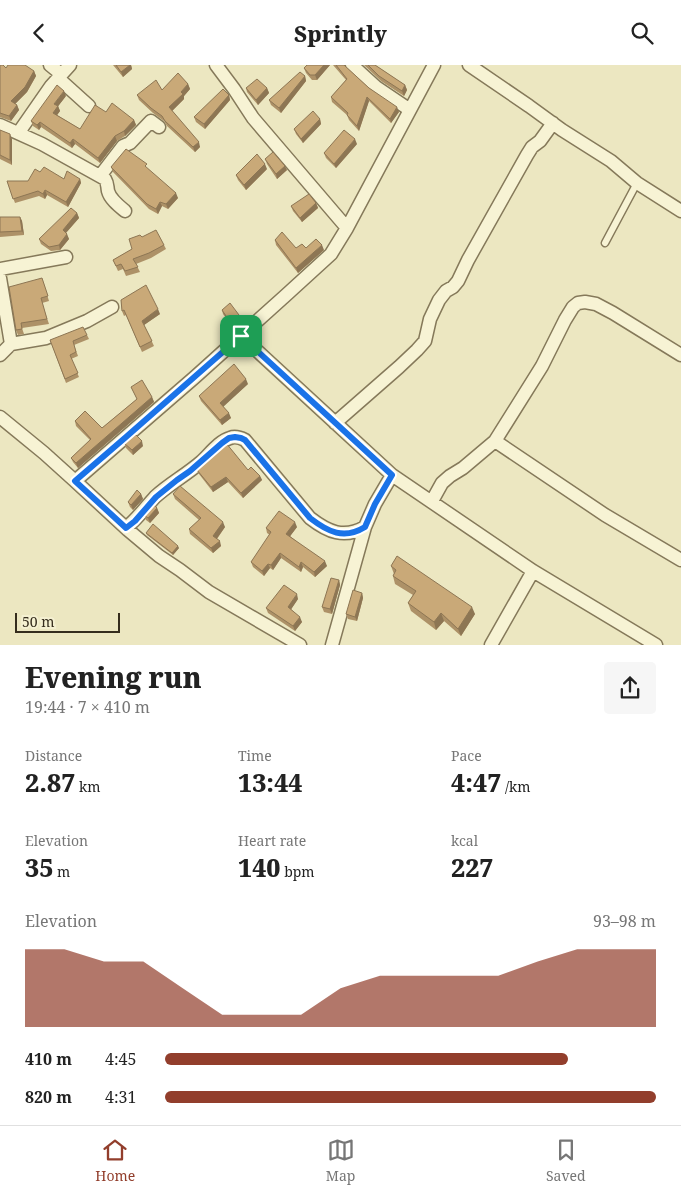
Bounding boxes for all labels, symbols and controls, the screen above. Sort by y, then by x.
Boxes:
text: Sprintly [294,18,387,48]
icon: back [25,19,53,47]
icon: search [628,19,656,47]
pin [220,315,262,357]
icon: arrive [227,322,255,350]
scale bar [15,610,120,633]
text: 50 m [22,612,55,631]
text: Evening run [25,658,202,696]
button: share [604,662,656,714]
text: 19:44 · 7 × 410 m [25,696,150,718]
text: Distance [25,746,82,765]
text: Time [238,746,272,765]
text: Pace [451,746,482,765]
text: 2.87 [25,765,75,799]
text: 13:44 [238,765,302,799]
text: 4:47 [451,765,501,799]
text: km [75,777,100,796]
text: /km [501,777,530,796]
text: Elevation [25,831,88,850]
text: Heart rate [238,831,306,850]
text: kcal [451,831,478,850]
text: 35 [25,850,53,884]
text: 140 [238,850,281,884]
text: 227 [451,850,494,884]
text: m [53,862,70,881]
text: bpm [281,862,315,881]
text: Elevation [25,910,97,932]
text: 93–98 m [593,910,656,932]
text: 410 m [25,1048,72,1070]
text: 4:45 [105,1048,136,1070]
text: 820 m [25,1086,72,1108]
text: 4:31 [105,1086,136,1108]
tab: Home [95,1136,135,1185]
tab: Map [326,1136,355,1185]
tab: Saved [546,1136,586,1185]

